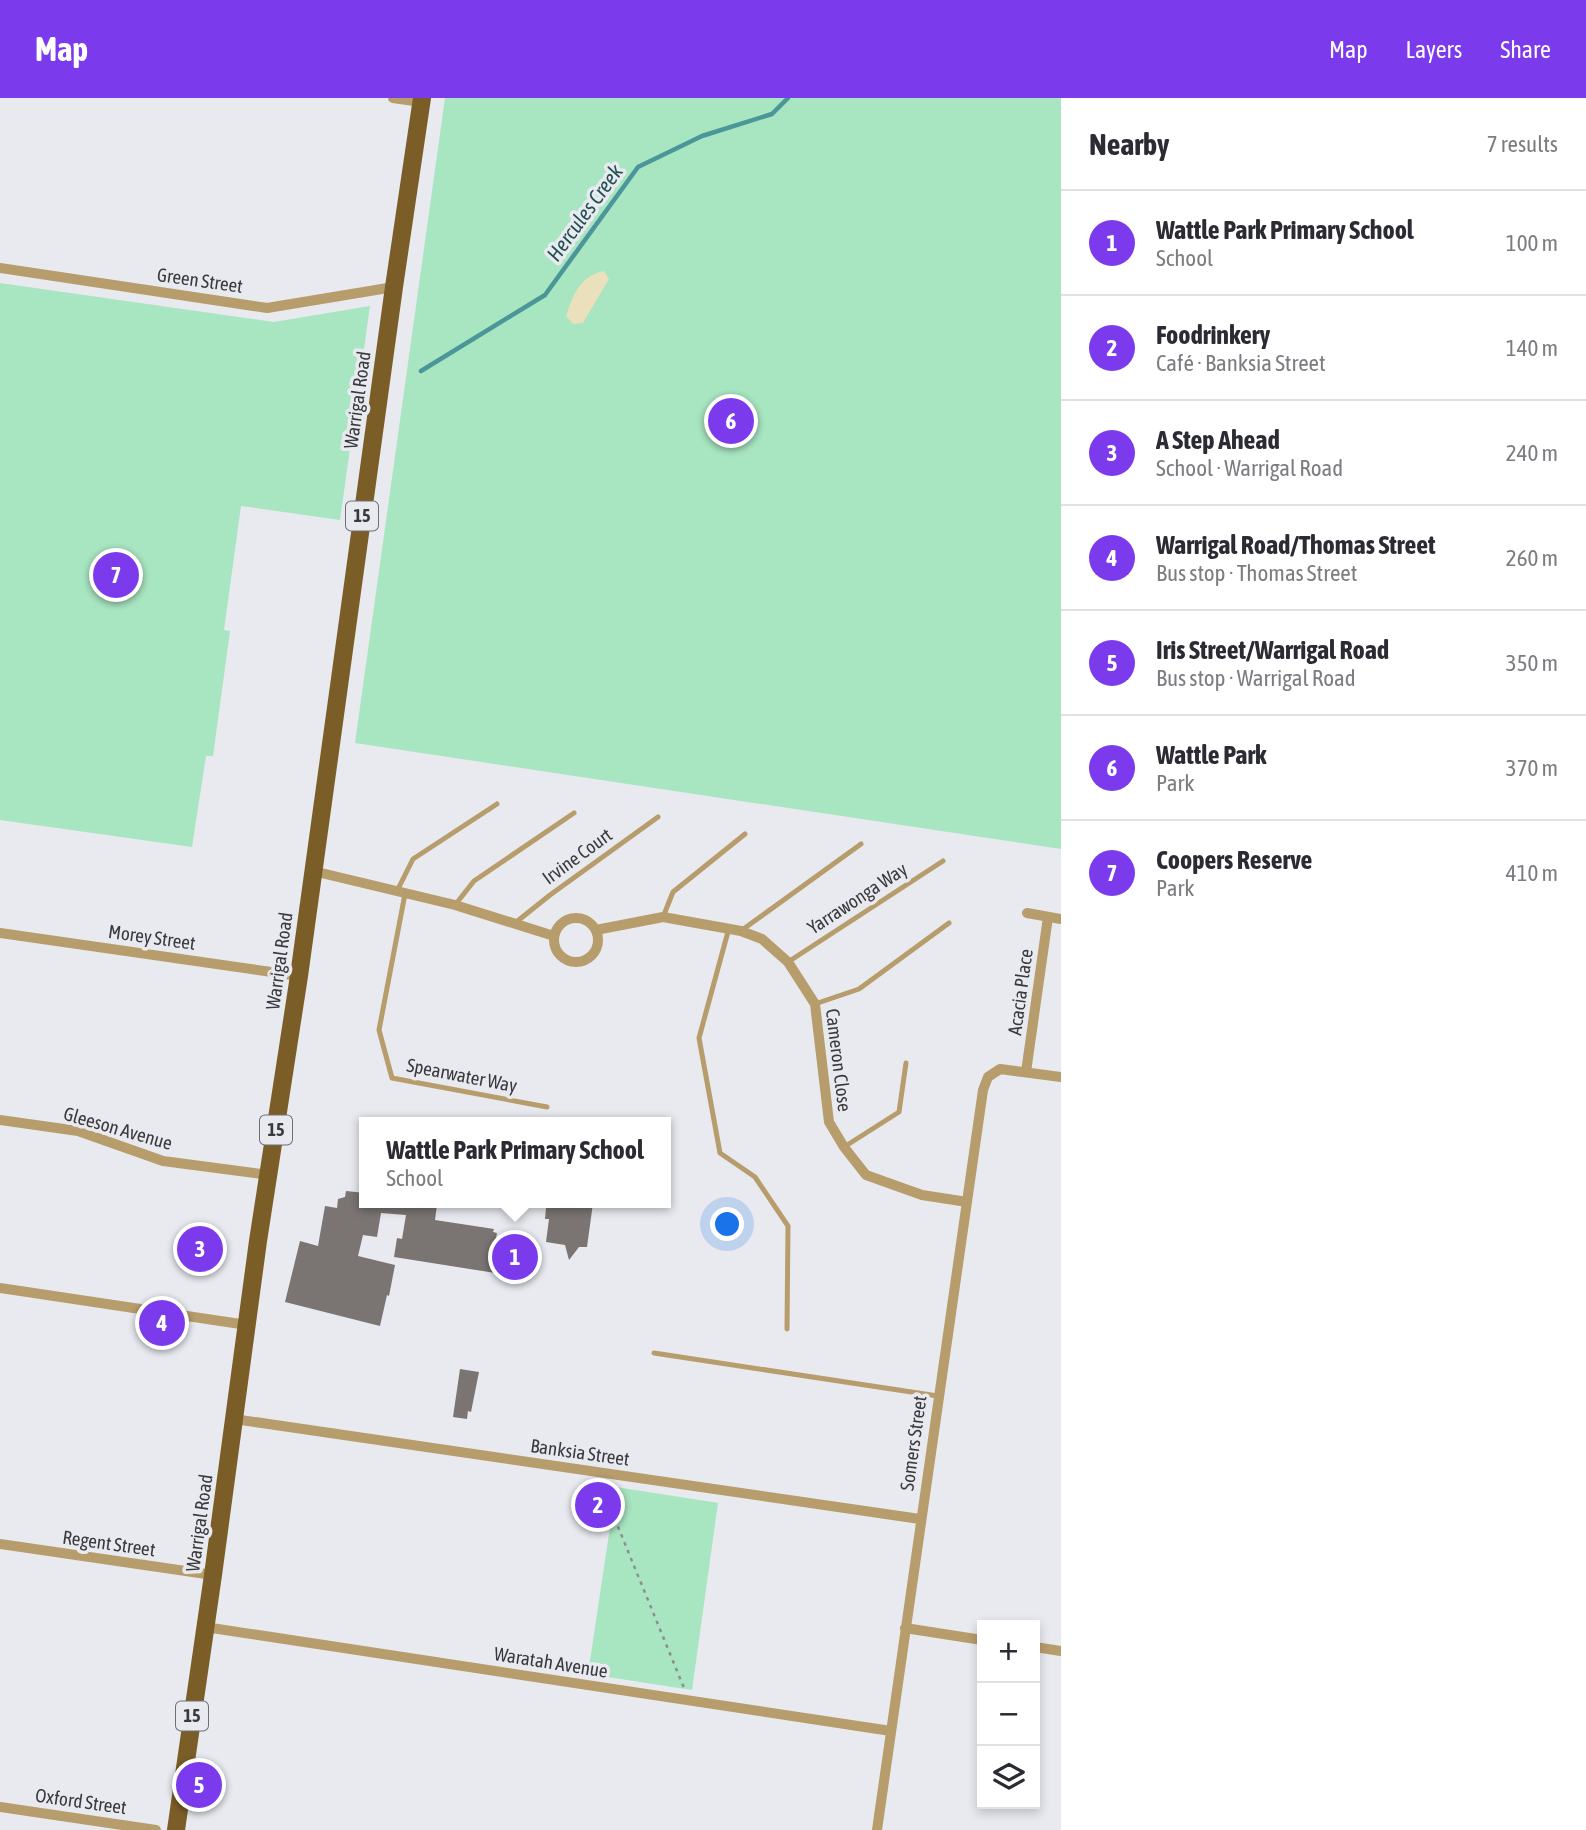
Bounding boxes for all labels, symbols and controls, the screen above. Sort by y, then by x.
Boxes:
text: Map [35,30,88,68]
text: Map [1329,36,1368,63]
text: Layers [1406,36,1462,63]
text: Share [1500,36,1551,63]
text: Nearby [1089,127,1169,161]
text: 7 results [1487,131,1558,157]
water label: Hercules Creek [541,159,628,265]
text: Wattle Park Primary School [1156,215,1414,245]
text: 1 [1107,230,1117,256]
text: 100 m [1506,230,1558,256]
text: School [1156,245,1213,271]
street label: Green Street [156,263,244,297]
text: Foodrinkery [1156,320,1270,350]
text: 2 [1107,335,1117,361]
text: 140 m [1506,335,1558,361]
street label: Warrigal Road [339,350,375,450]
text: Café · Banksia Street [1156,350,1326,376]
pin: 6 [708,395,754,447]
text: A Step Ahead [1156,425,1280,455]
text: 3 [1107,440,1117,466]
text: 240 m [1506,440,1558,466]
text: School · Warrigal Road [1156,455,1343,481]
road number: 15 [346,502,378,530]
text: Warrigal Road/Thomas Street [1156,530,1435,560]
text: 4 [1107,545,1117,571]
text: 260 m [1506,545,1558,571]
pin: 7 [93,549,139,601]
text: Bus stop · Thomas Street [1156,560,1357,586]
text: Iris Street/Warrigal Road [1156,635,1389,665]
text: 5 [1107,650,1117,676]
text: 350 m [1506,650,1558,676]
text: Bus stop · Warrigal Road [1156,665,1356,691]
text: Wattle Park [1156,740,1267,770]
text: 6 [1107,755,1117,781]
text: 370 m [1506,755,1558,781]
text: Park [1156,770,1194,796]
street label: Irvine Court [538,823,616,889]
text: Coopers Reserve [1156,845,1312,875]
street label: Yarrawonga Way [803,858,911,938]
text: 7 [1107,860,1117,886]
text: 410 m [1506,860,1558,886]
text: Park [1156,875,1194,901]
street label: Warrigal Road [261,911,297,1011]
street label: Morey Street [107,920,197,954]
street label: Acacia Place [1003,947,1037,1037]
street label: Cameron Close [822,1007,856,1113]
street label: Spearwater Way [405,1054,519,1097]
street label: Gleeson Avenue [61,1102,175,1154]
road number: 15 [260,1115,292,1144]
popup [359,1117,671,1208]
text: Wattle Park Primary School [386,1135,644,1165]
text: School [386,1165,443,1191]
your location [710,1207,744,1241]
pin: 3 [177,1223,223,1275]
pin: 1 [492,1231,538,1283]
pin: 4 [139,1297,185,1349]
street label: Somers Street [895,1394,931,1492]
street label: Banksia Street [529,1434,631,1470]
street label: Warrigal Road [181,1473,217,1573]
pin: 2 [575,1479,621,1531]
street label: Regent Street [61,1526,157,1560]
map controls [977,1620,1040,1809]
button: + [977,1620,1040,1683]
street label: Waratah Avenue [493,1642,609,1682]
button: − [977,1683,1040,1746]
road number: 15 [176,1702,208,1730]
button: layers [977,1746,1040,1809]
pin: 5 [176,1759,222,1811]
street label: Oxford Street [34,1784,128,1818]

